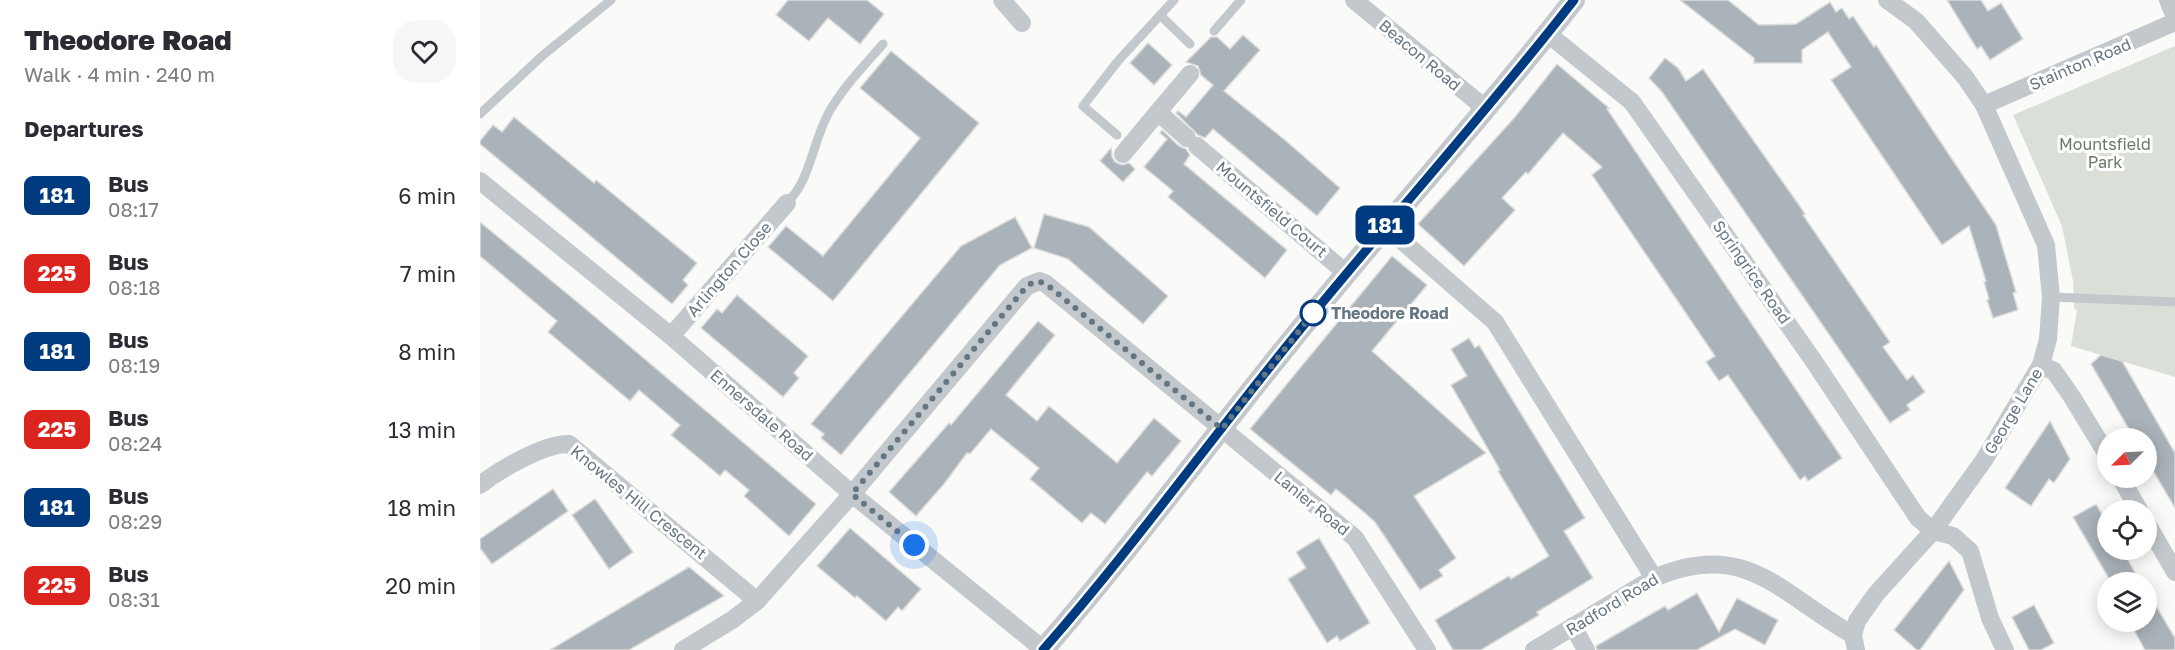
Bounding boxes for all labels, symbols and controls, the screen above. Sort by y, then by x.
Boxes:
street label: Beacon Road [1375,15,1465,95]
button: heart [393,20,456,83]
text: Theodore Road [24,23,232,56]
street label: Stainton Road [2026,34,2134,94]
text: Walk · 4 min · 240 m [24,62,215,86]
text: Departures [24,115,143,142]
park label: Mountsfield Park [2059,134,2151,172]
street label: Mountsfield Court [1212,157,1332,261]
text: Bus [108,170,149,197]
text: 181 [39,182,75,208]
text: 6 min [398,182,456,209]
text: 08:17 [108,197,159,221]
line badge: 181 [1350,206,1420,244]
text: 181 [1367,212,1403,238]
street label: Springrice Road [1709,216,1795,328]
street label: Arlington Close [682,217,776,321]
text: Bus [108,248,149,275]
text: 225 [38,260,76,286]
text: 7 min [400,260,456,287]
text: 08:18 [108,275,161,299]
marker: Theodore Road [1300,300,1326,326]
place label: Theodore Road [1331,303,1449,323]
text: Bus [108,326,149,353]
text: 181 [39,338,75,364]
text: 8 min [398,338,456,365]
text: 08:19 [108,353,160,377]
street label: George Lane [1979,364,2047,458]
street label: Ennersdale Road [706,365,818,465]
text: Bus [108,404,149,431]
text: 225 [38,416,76,442]
text: 13 min [388,416,456,443]
north arrow [2097,428,2157,488]
map controls [2097,428,2157,632]
text: 08:24 [108,431,162,455]
street label: Knowles Hill Crescent [567,441,711,563]
street label: Lanier Road [1270,467,1354,539]
text: Bus [108,482,149,509]
text: 181 [39,494,75,520]
text: 18 min [388,494,456,521]
button: locate [2097,500,2157,560]
text: 08:29 [108,509,162,533]
your location [899,530,929,560]
text: Bus [108,560,149,587]
street label: Radford Road [1562,569,1662,639]
text: 225 [38,572,76,598]
text: 20 min [385,572,456,599]
button: layers [2097,572,2157,632]
text: 08:31 [108,587,160,611]

